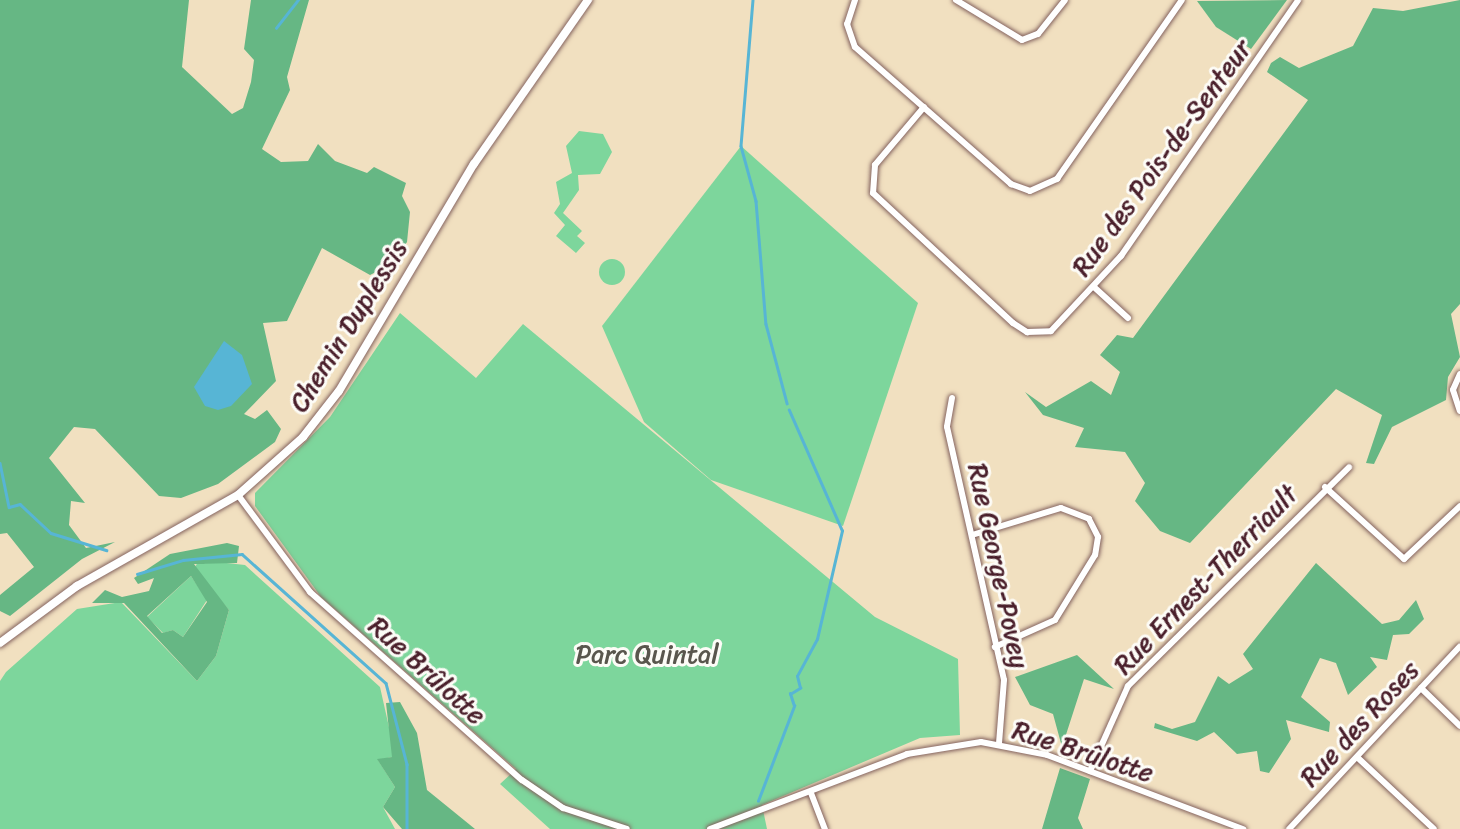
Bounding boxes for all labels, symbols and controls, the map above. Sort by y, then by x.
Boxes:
street label: Rue des Pois-de-Senteur [1065,33,1259,283]
street label: Chemin Duplessis [284,234,414,418]
street label: Rue George-Povey [961,461,1035,671]
street label: Rue Ernest-Therriault [1108,479,1304,681]
street label: Rue Brûlotte [362,610,492,732]
park label: Parc Quintal [575,639,719,671]
street label: Rue des Roses [1293,654,1427,794]
street label: Rue Brûlotte [1009,715,1157,789]

